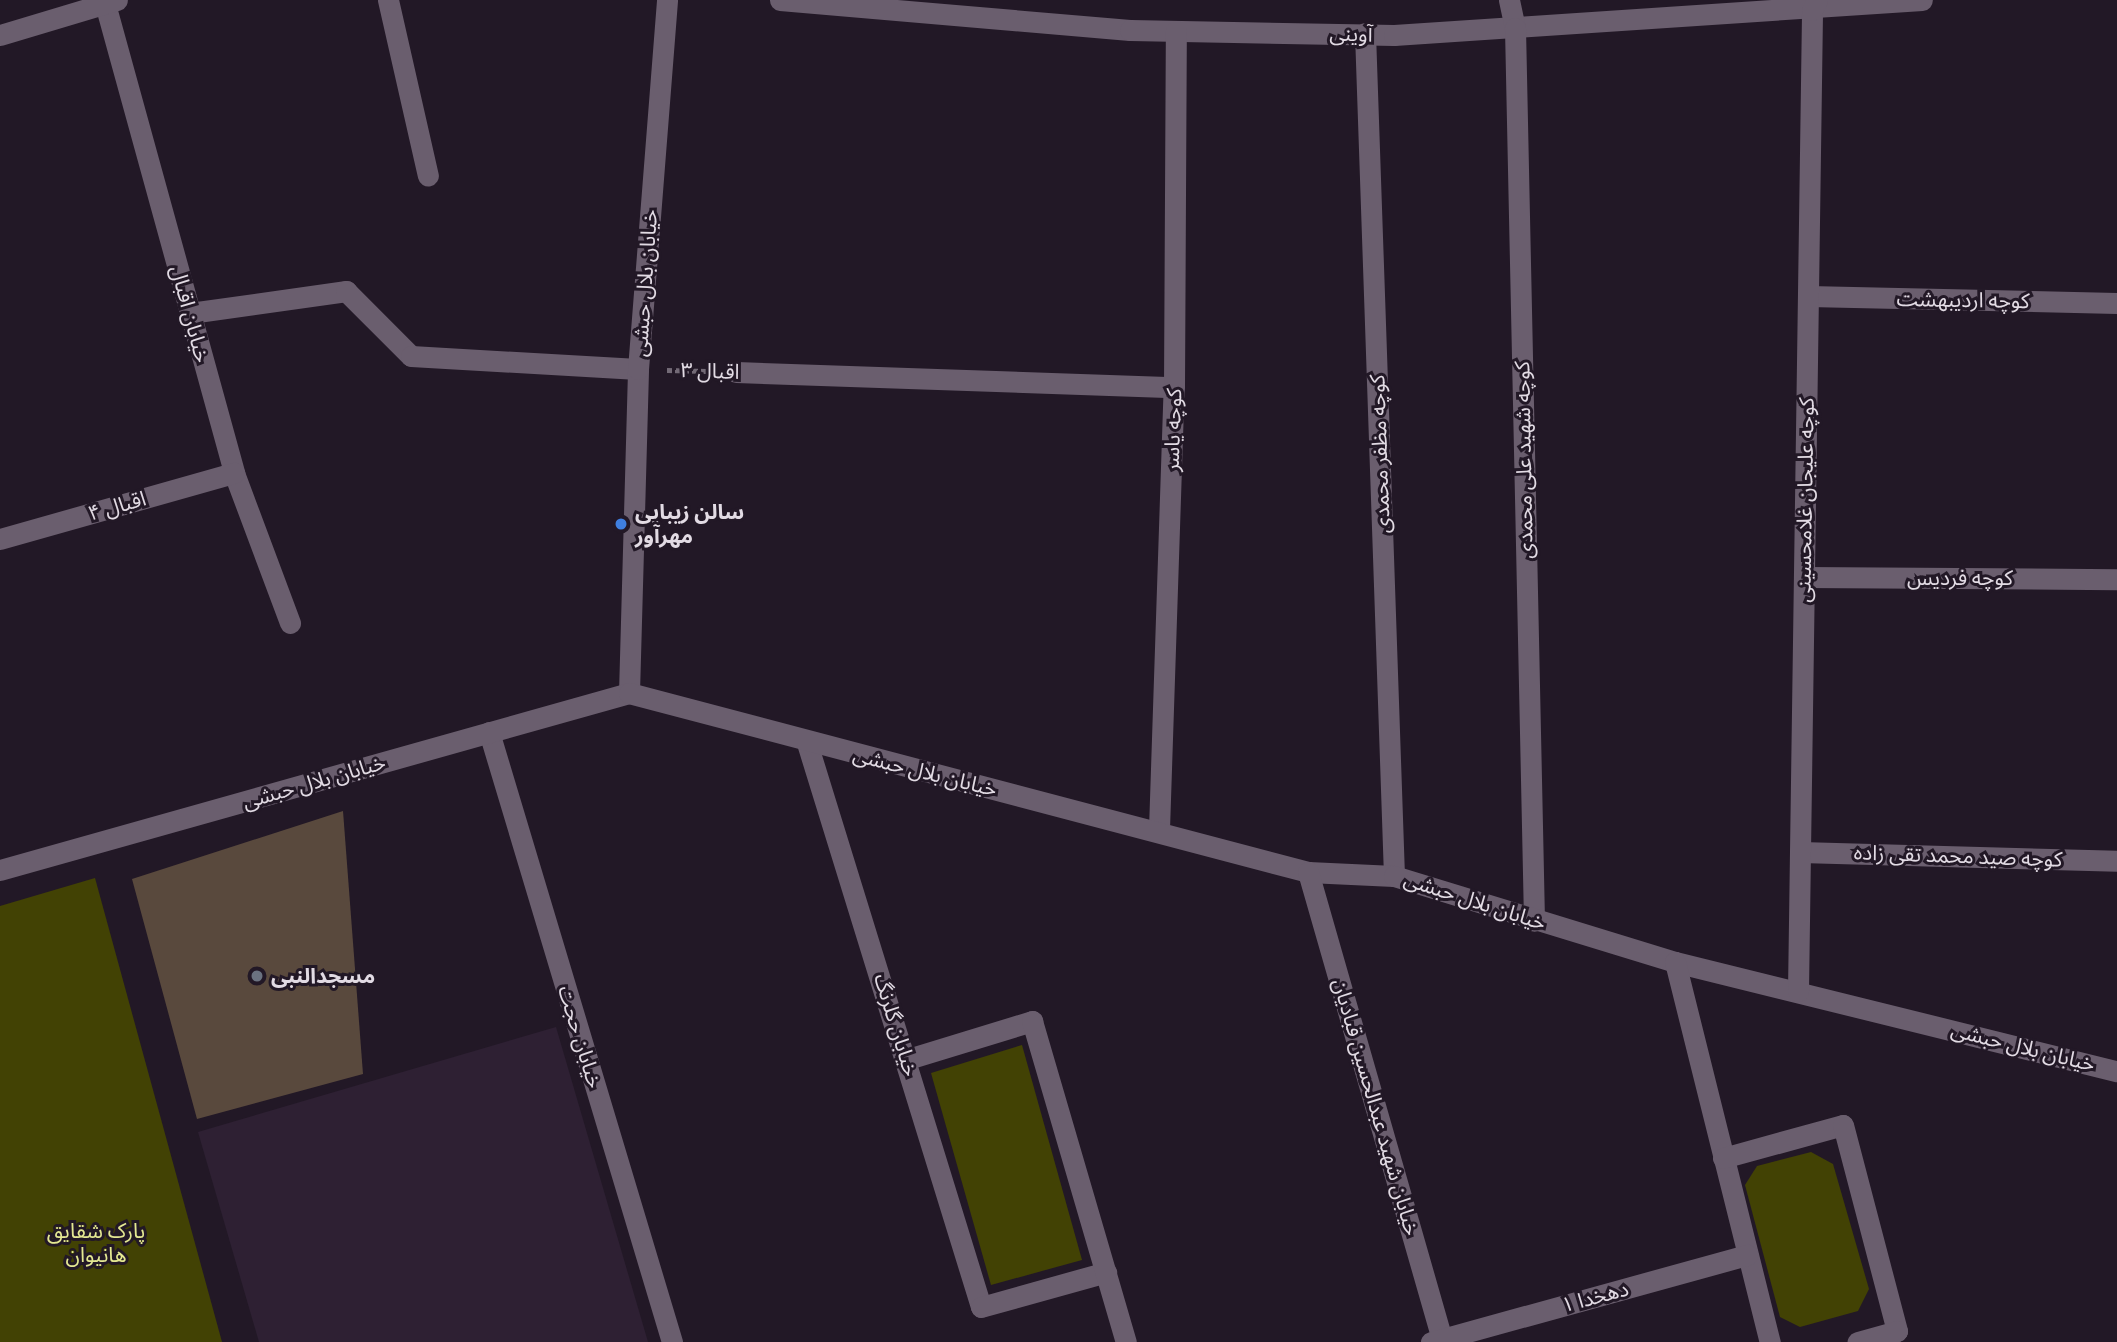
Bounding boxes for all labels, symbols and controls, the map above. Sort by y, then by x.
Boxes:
street label: آوینی [1329,21,1373,47]
street label: خیابان بلال حبشی [627,208,663,358]
street label: خیابان اقبال [165,263,215,365]
street label: کوچه اردیبهشت [1896,286,2030,314]
street label: اقبال ۳ [680,357,740,385]
street label: کوچه شهید علی محمدی [1510,361,1538,559]
street label: کوچه مظفر محمدی [1365,374,1395,534]
street label: کوچه یاسر [1159,388,1187,472]
street label: کوچه علیجان غلامحسینی [1791,397,1819,603]
street label: اقبال ۴ [85,486,149,526]
place label: سالن زیبایی مهرآور [635,499,744,549]
marker: سالن زیبایی مهرآور [613,516,629,532]
street label: کوچه فردیس [1907,565,2013,591]
street label: خیابان بلال حبشی [850,742,1000,802]
street label: خیابان بلال حبشی [240,750,388,814]
street label: کوچه صید محمد تقی زاده [1853,840,2063,872]
street label: خیابان بلال حبشی [1401,866,1549,936]
place label: مسجدالنبی [271,963,375,989]
marker: مسجدالنبی [249,968,265,984]
street label: خیابان گلرنگ [868,971,924,1079]
street label: خیابان شهید عبدالحسین قبادیان [1327,976,1425,1238]
street label: خیابان حجت [552,983,608,1091]
street label: خیابان بلال حبشی [1948,1017,2098,1077]
park label: پارک شقایق هانیوان [47,1218,145,1268]
street label: دهخدا ۱ [1559,1276,1631,1318]

